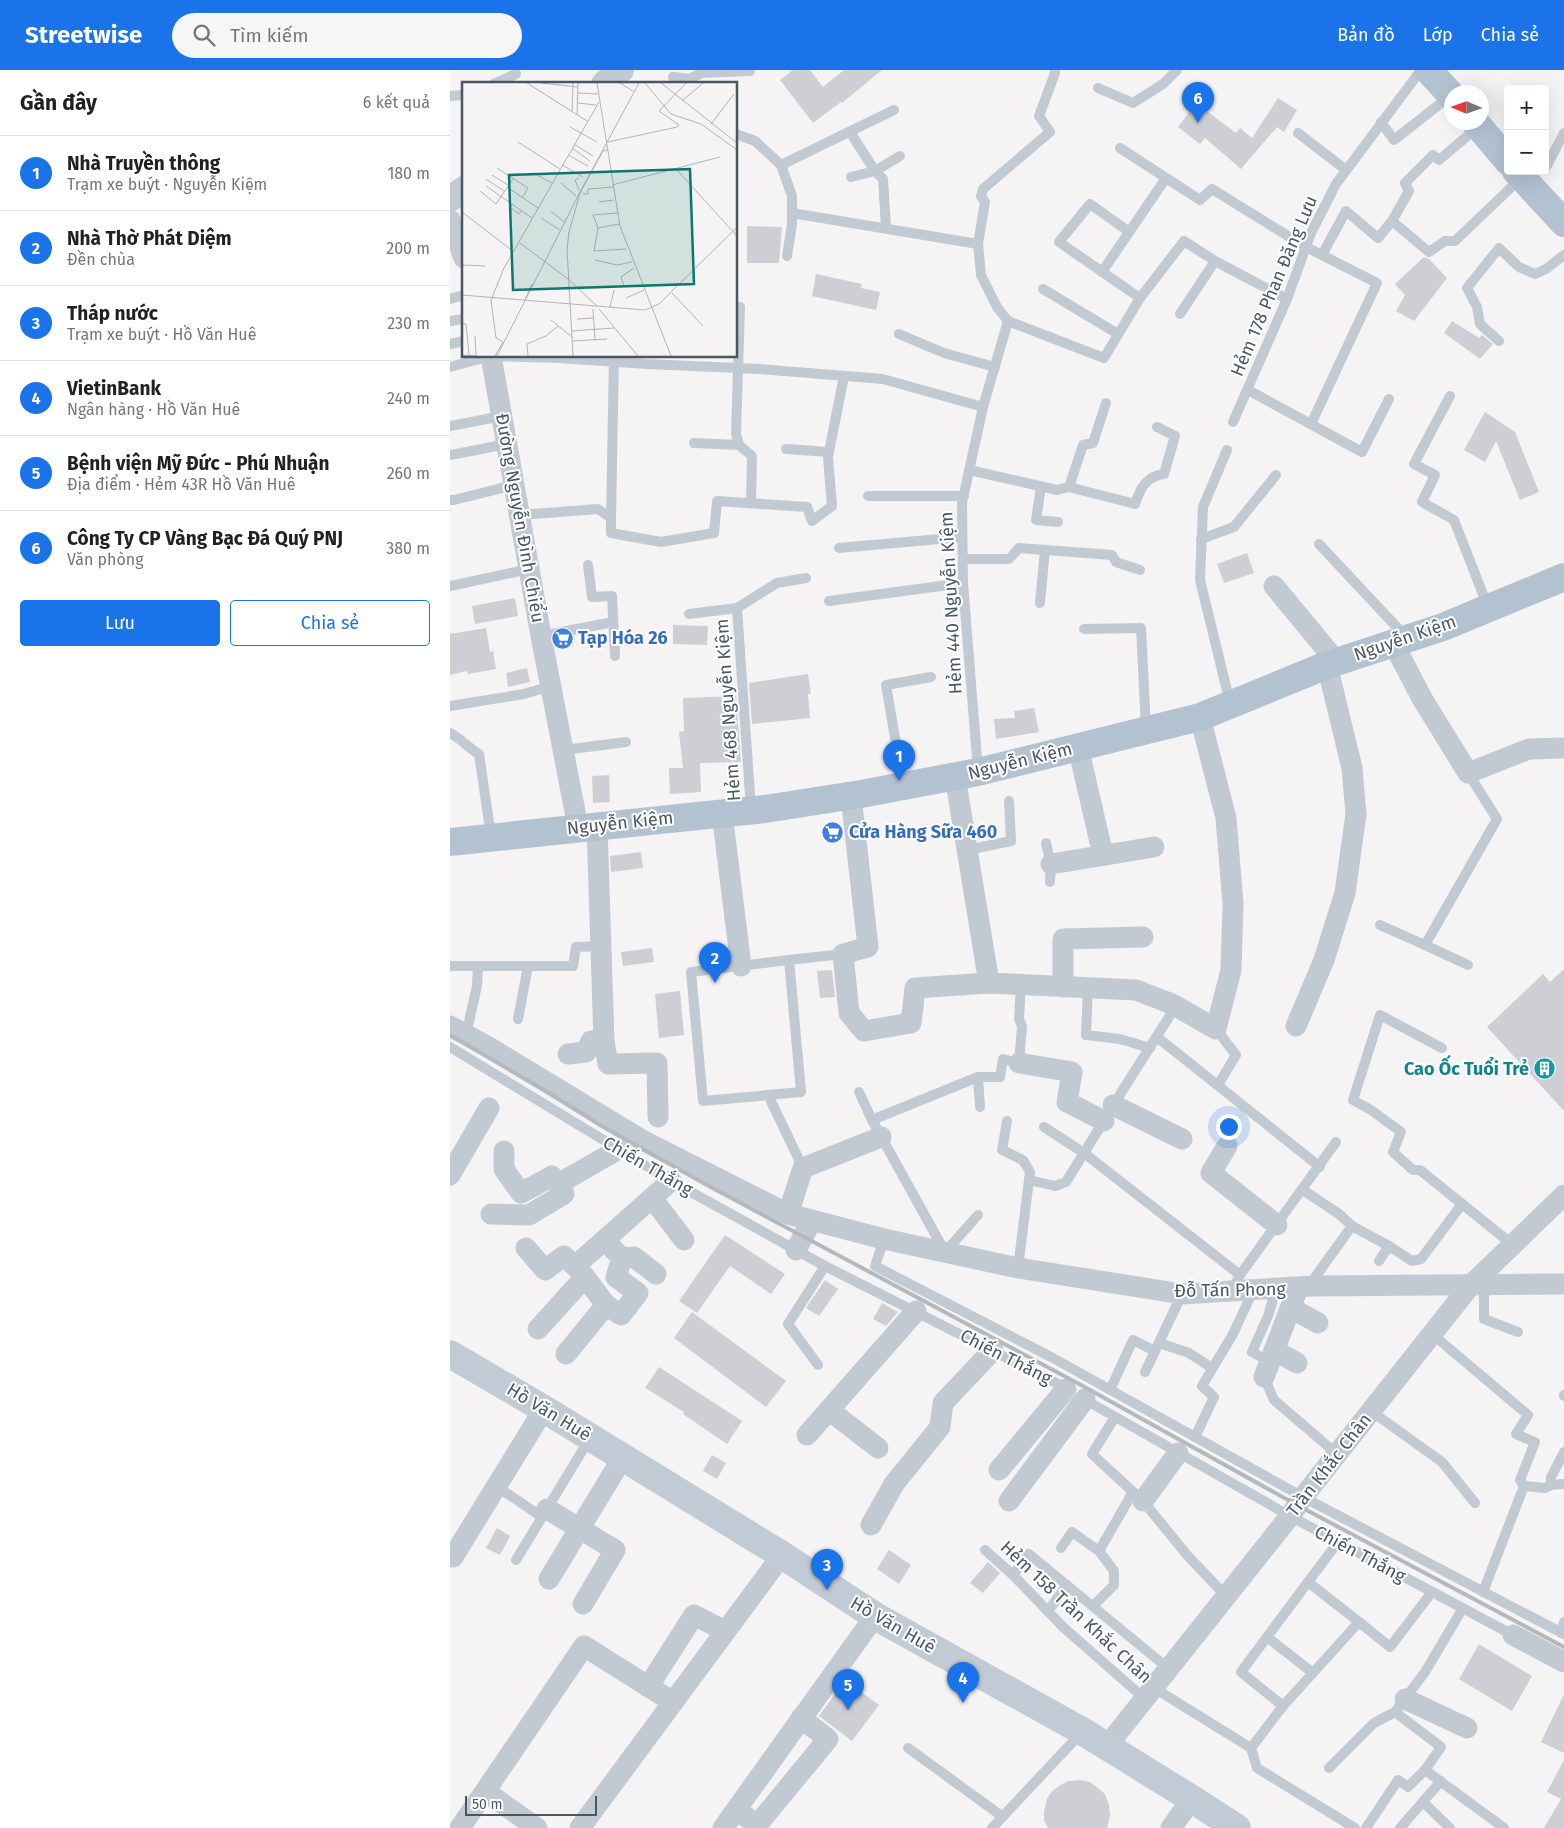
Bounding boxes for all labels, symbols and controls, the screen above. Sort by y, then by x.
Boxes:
search box [172,13,522,58]
text: Streetwise [25,21,142,49]
icon: search [190,21,218,49]
text: Tìm kiếm [230,24,308,47]
text: Bản đồ [1337,24,1395,46]
text: Lớp [1423,24,1453,46]
text: Chia sẻ [1481,24,1539,46]
inset map [462,82,738,358]
pin: 6 [1182,82,1214,123]
north arrow [1444,85,1489,130]
map controls [1504,85,1549,175]
button: + [1504,85,1549,130]
text: Gần đây [20,90,97,116]
text: 6 kết quả [363,93,430,112]
button: − [1504,130,1549,175]
text: Nhà Truyền thông [67,152,220,175]
text: 1 [32,164,40,183]
text: 180 m [387,164,430,183]
text: Trạm xe buýt · Nguyễn Kiệm [67,175,267,194]
street label: Hẻm 178 Phan Đăng Lưu [1226,192,1322,380]
text: Nhà Thờ Phát Diệm [67,227,232,250]
text: 2 [32,239,40,258]
text: 200 m [386,239,430,258]
text: Đền chùa [67,250,135,269]
text: Tháp nước [67,302,158,325]
text: 3 [32,314,40,333]
text: 230 m [387,314,430,333]
text: Trạm xe buýt · Hồ Văn Huê [67,325,256,344]
text: VietinBank [67,377,161,400]
text: 4 [31,389,41,408]
text: 240 m [387,389,430,408]
text: Ngân hàng · Hồ Văn Huê [67,400,240,419]
street label: Đường Nguyễn Đình Chiểu [491,411,550,624]
text: Bệnh viện Mỹ Đức - Phú Nhuận [67,452,329,475]
text: 5 [32,464,40,483]
text: 260 m [387,464,430,483]
text: Địa điểm · Hẻm 43R Hồ Văn Huê [67,475,296,494]
street label: Hẻm 440 Nguyễn Kiệm [934,511,967,695]
text: Công Ty CP Vàng Bạc Đá Quý PNJ [67,527,343,550]
text: 6 [31,539,41,558]
text: 380 m [386,539,430,558]
text: Văn phòng [67,550,144,569]
button: Lưu [20,600,220,646]
button: Chia sẻ [230,600,430,646]
street label: Nguyễn Kiệm [1351,609,1459,666]
street label: Hẻm 468 Nguyễn Kiệm [710,618,745,802]
supermarket icon: Tạp Hóa 26 [550,626,574,650]
place label: Tạp Hóa 26 [578,627,668,649]
street label: Nguyễn Kiệm [965,736,1074,785]
pin: 1 [883,740,915,781]
street label: Nguyễn Kiệm [566,805,674,840]
supermarket icon: Cửa Hàng Sữa 460 [821,820,845,844]
place label: Cửa Hàng Sữa 460 [849,821,997,843]
pin: 2 [699,942,731,983]
place label: Cao Ốc Tuổi Trẻ [1404,1054,1529,1080]
building icon: Cao Ốc Tuổi Trẻ [1533,1057,1557,1081]
your location [1216,1114,1242,1140]
street label: Chiến Thắng [599,1131,698,1201]
street label: Đỗ Tấn Phong [1174,1277,1287,1302]
street label: Chiến Thắng [956,1324,1057,1390]
street label: Hồ Văn Huê [503,1378,595,1446]
street label: Trần Khắc Chân [1281,1408,1376,1521]
street label: Chiến Thắng [1311,1520,1410,1588]
street label: Hẻm 158 Trần Khắc Chân [996,1535,1157,1688]
pin: 3 [811,1549,843,1590]
street label: Hồ Văn Huê [847,1592,939,1658]
pin: 4 [947,1662,979,1703]
pin: 5 [832,1669,864,1710]
scale bar [465,1793,598,1816]
text: 50 m [472,1796,503,1813]

